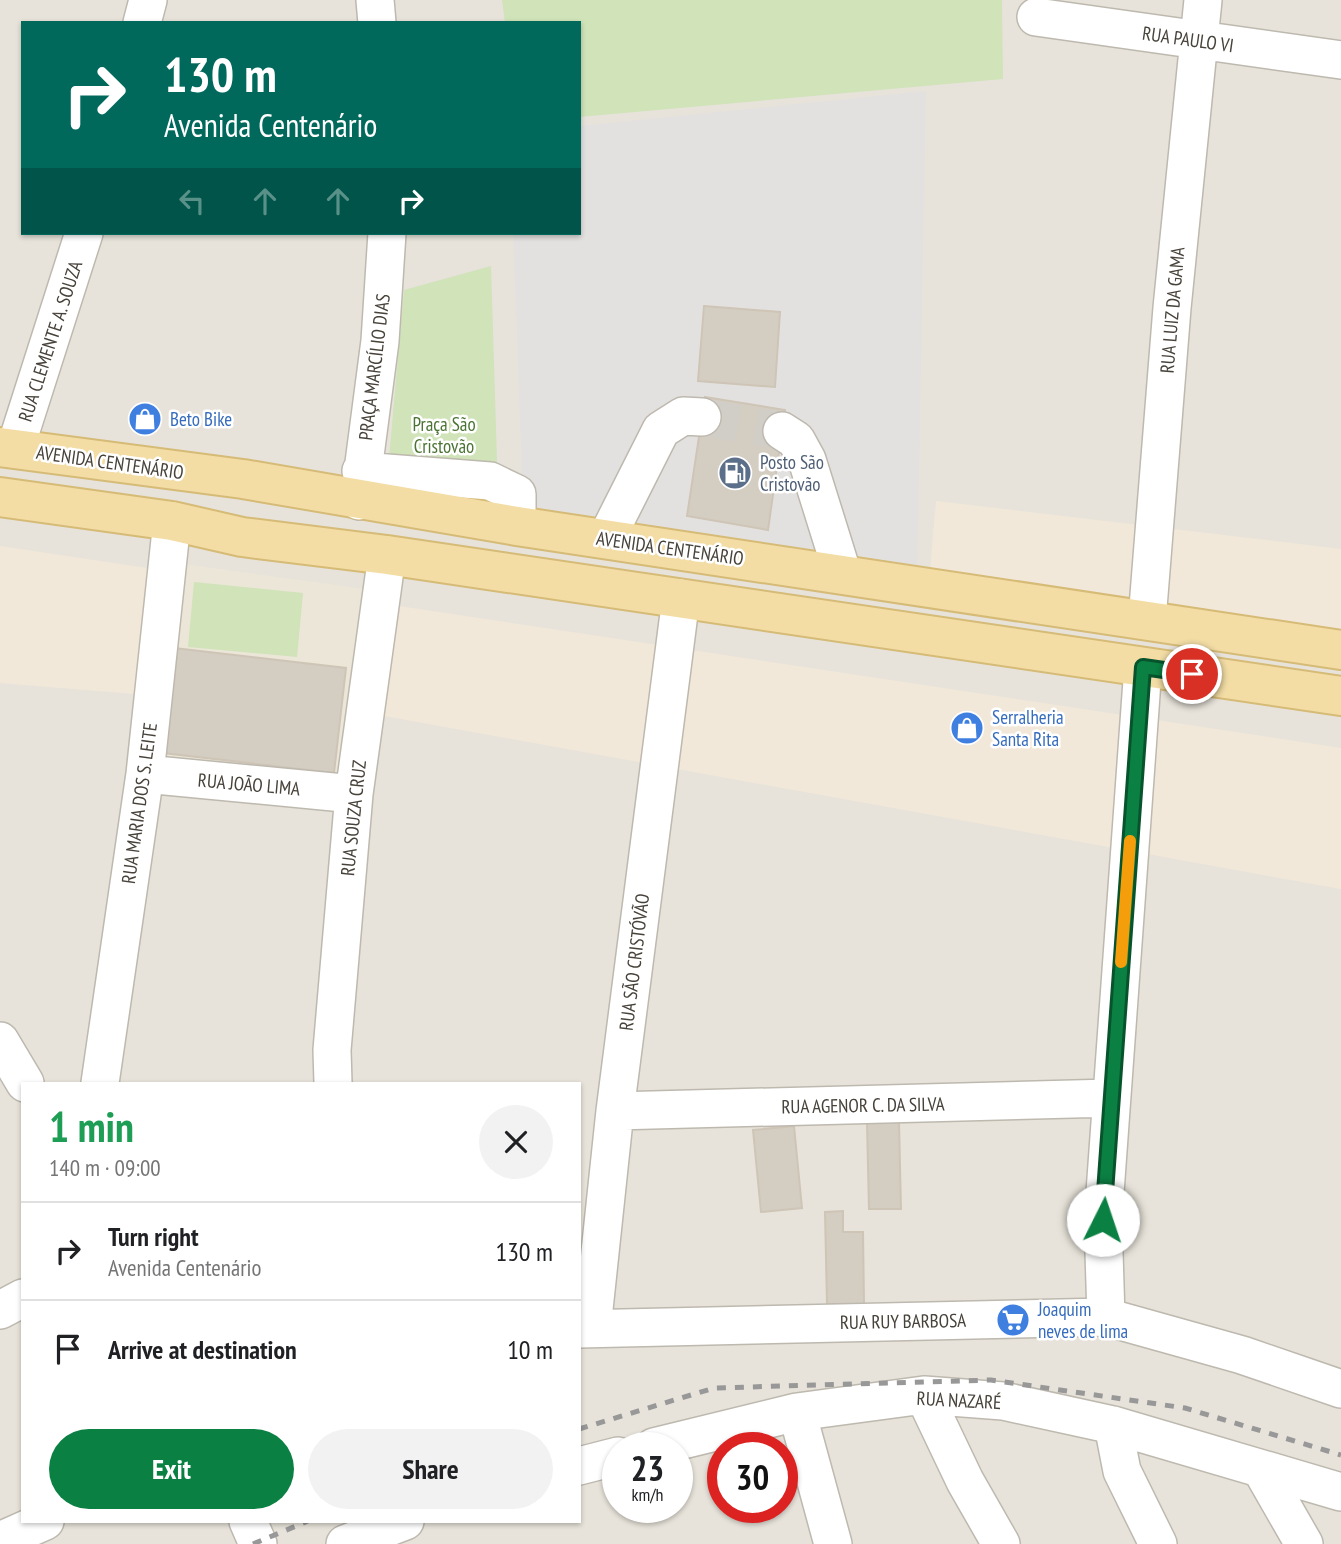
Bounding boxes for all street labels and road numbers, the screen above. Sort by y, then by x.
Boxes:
street label: RUA PAULO VI [1141,21,1235,57]
street label: RUA LUIZ DA GAMA [1155,246,1189,374]
street label: RUA CLEMENTE A. SOUZA [13,257,87,425]
street label: PRAÇA MARCÍLIO DIAS [353,292,395,442]
street label: AVENIDA CENTENÁRIO [35,440,185,484]
street label: AVENIDA CENTENÁRIO [595,526,745,570]
street label: RUA MARIA DOS S. LEITE [116,721,162,885]
street label: RUA SOUZA CRUZ [335,759,371,877]
street label: RUA JOÃO LIMA [197,768,301,800]
street label: RUA SÃO CRISTÓVÃO [614,892,654,1032]
street label: RUA AGENOR C. DA SILVA [781,1092,945,1118]
street label: RUA RUY BARBOSA [840,1308,966,1334]
street label: RUA NAZARÉ [916,1386,1002,1414]

